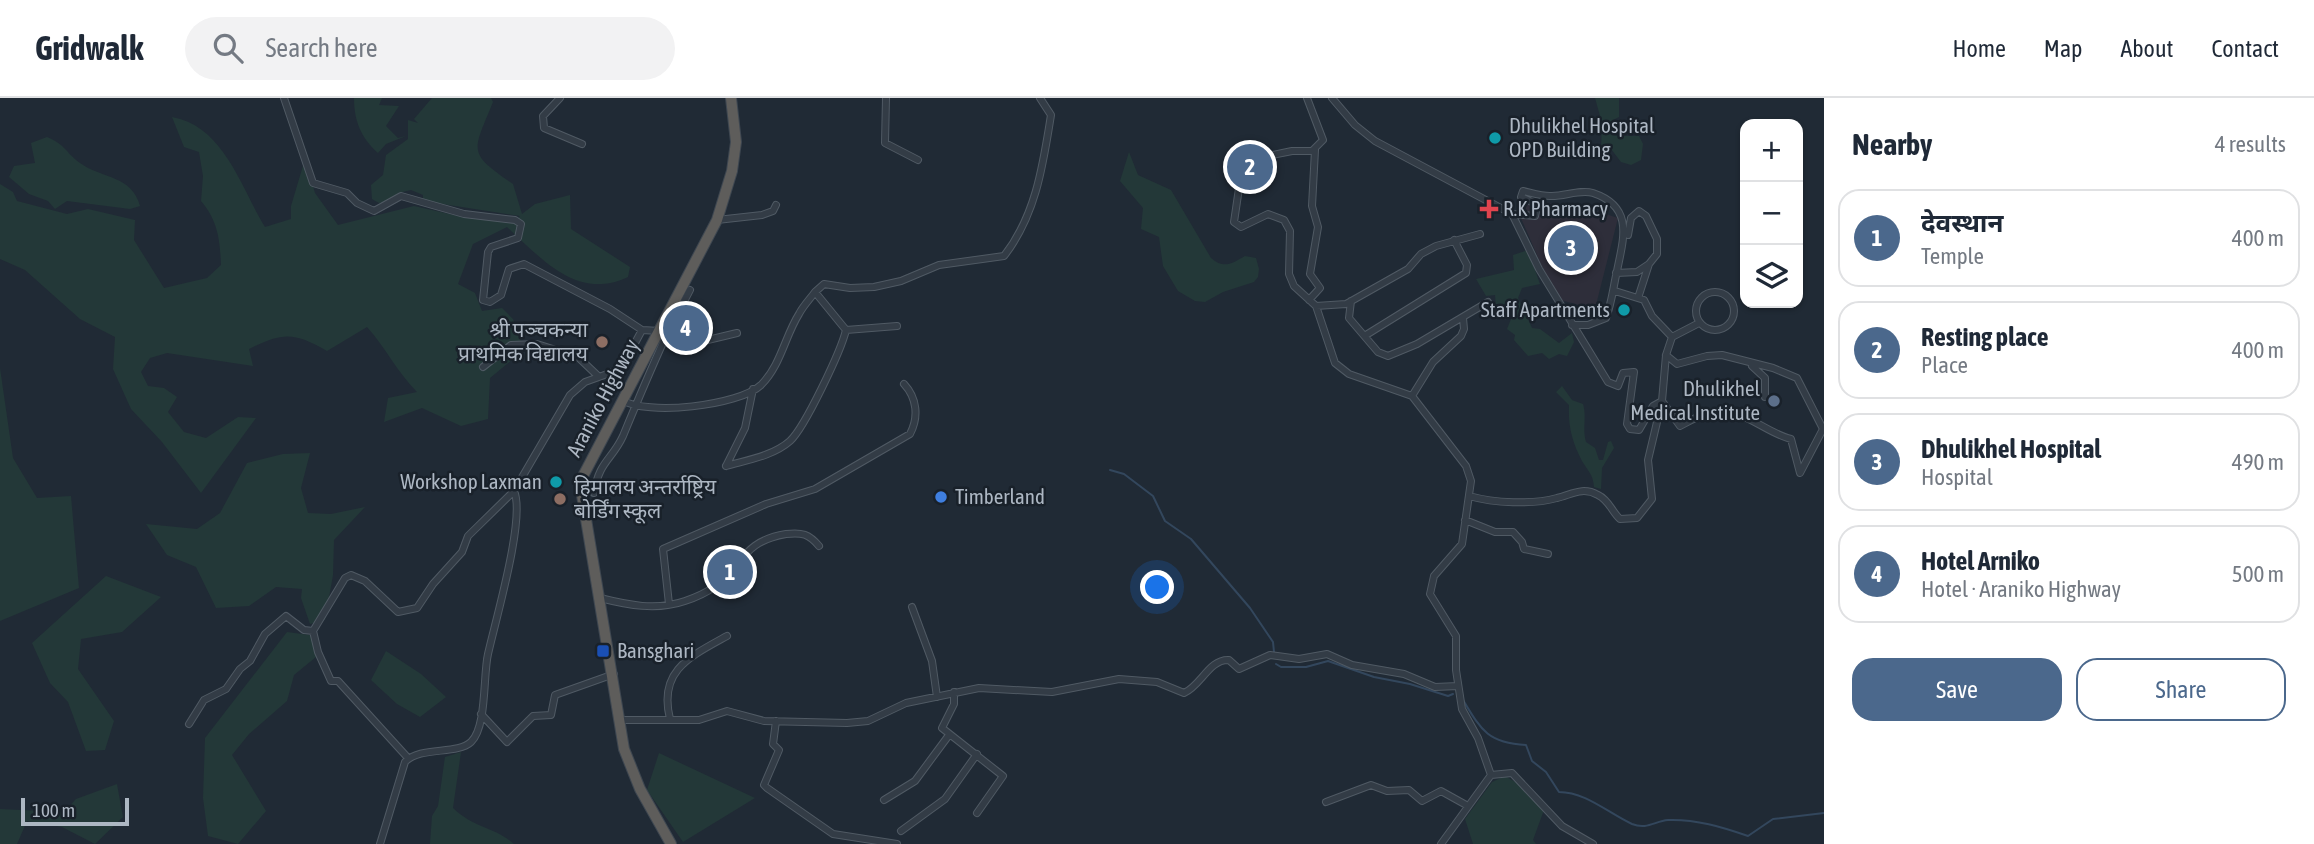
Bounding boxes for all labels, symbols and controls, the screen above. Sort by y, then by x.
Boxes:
search box [185,17,675,80]
text: Gridwalk [35,29,143,67]
icon: search [209,29,247,67]
text: Search here [265,33,378,63]
text: Home [1952,35,2006,62]
text: Map [2044,35,2082,62]
text: About [2120,35,2173,62]
text: Contact [2211,35,2279,62]
place label: Dhulikhel Hospital OPD Building [1509,113,1655,161]
map controls [1740,119,1803,308]
button: + [1740,119,1803,182]
text: Nearby [1852,127,1932,161]
marker: Dhulikhel Hospital OPD Building [1487,130,1503,146]
text: 4 results [2215,131,2286,157]
pin: 2 [1227,141,1273,193]
button: − [1740,182,1803,245]
place label: R.K Pharmacy [1503,196,1608,220]
marker: R.K Pharmacy [1481,201,1497,217]
text: देवस्थान [1921,208,2004,238]
pin: 3 [1548,222,1594,274]
text: 1 [1872,225,1882,251]
text: 400 m [2232,225,2284,251]
text: Temple [1921,243,1984,269]
button: layers [1740,245,1803,308]
place label: Staff Apartments [1481,297,1610,321]
pin: 4 [663,302,709,354]
marker: Staff Apartments [1616,302,1632,318]
place label: श्री पञ्चकन्या प्राथमिक विद्यालय [458,317,589,365]
text: Resting place [1921,322,2049,352]
street label: Araniko Highway [561,334,643,460]
marker: श्री पञ्चकन्या प्राथमिक विद्यालय [594,334,610,350]
text: 2 [1872,337,1882,363]
text: 400 m [2232,337,2284,363]
text: Place [1921,352,1968,378]
place label: Dhulikhel Medical Institute [1630,376,1760,424]
marker: Dhulikhel Medical Institute [1766,393,1782,409]
text: Dhulikhel Hospital [1921,434,2101,464]
text: 3 [1872,449,1882,475]
text: 490 m [2232,449,2284,475]
text: Hospital [1921,464,1993,490]
place label: Workshop Laxman [400,469,542,493]
marker: Workshop Laxman [548,474,564,490]
place label: हिमालय अन्तर्राष्ट्रिय बोर्डिंग स्कूल [574,474,717,524]
place label: Timberland [955,484,1045,508]
marker: Timberland [933,489,949,505]
marker: हिमालय अन्तर्राष्ट्रिय बोर्डिंग स्कूल [552,491,568,507]
pin: 1 [707,546,753,598]
text: Hotel Arniko [1921,546,2040,576]
text: 4 [1872,561,1882,587]
text: 500 m [2232,561,2284,587]
your location [1140,570,1174,604]
text: Hotel · Araniko Highway [1921,576,2121,602]
place label: Bansghari [617,638,694,662]
marker: Bansghari [595,643,611,659]
button: Save [1852,658,2062,721]
button: Share [2076,658,2286,721]
scale bar [21,795,130,827]
text: 100 m [32,799,75,821]

